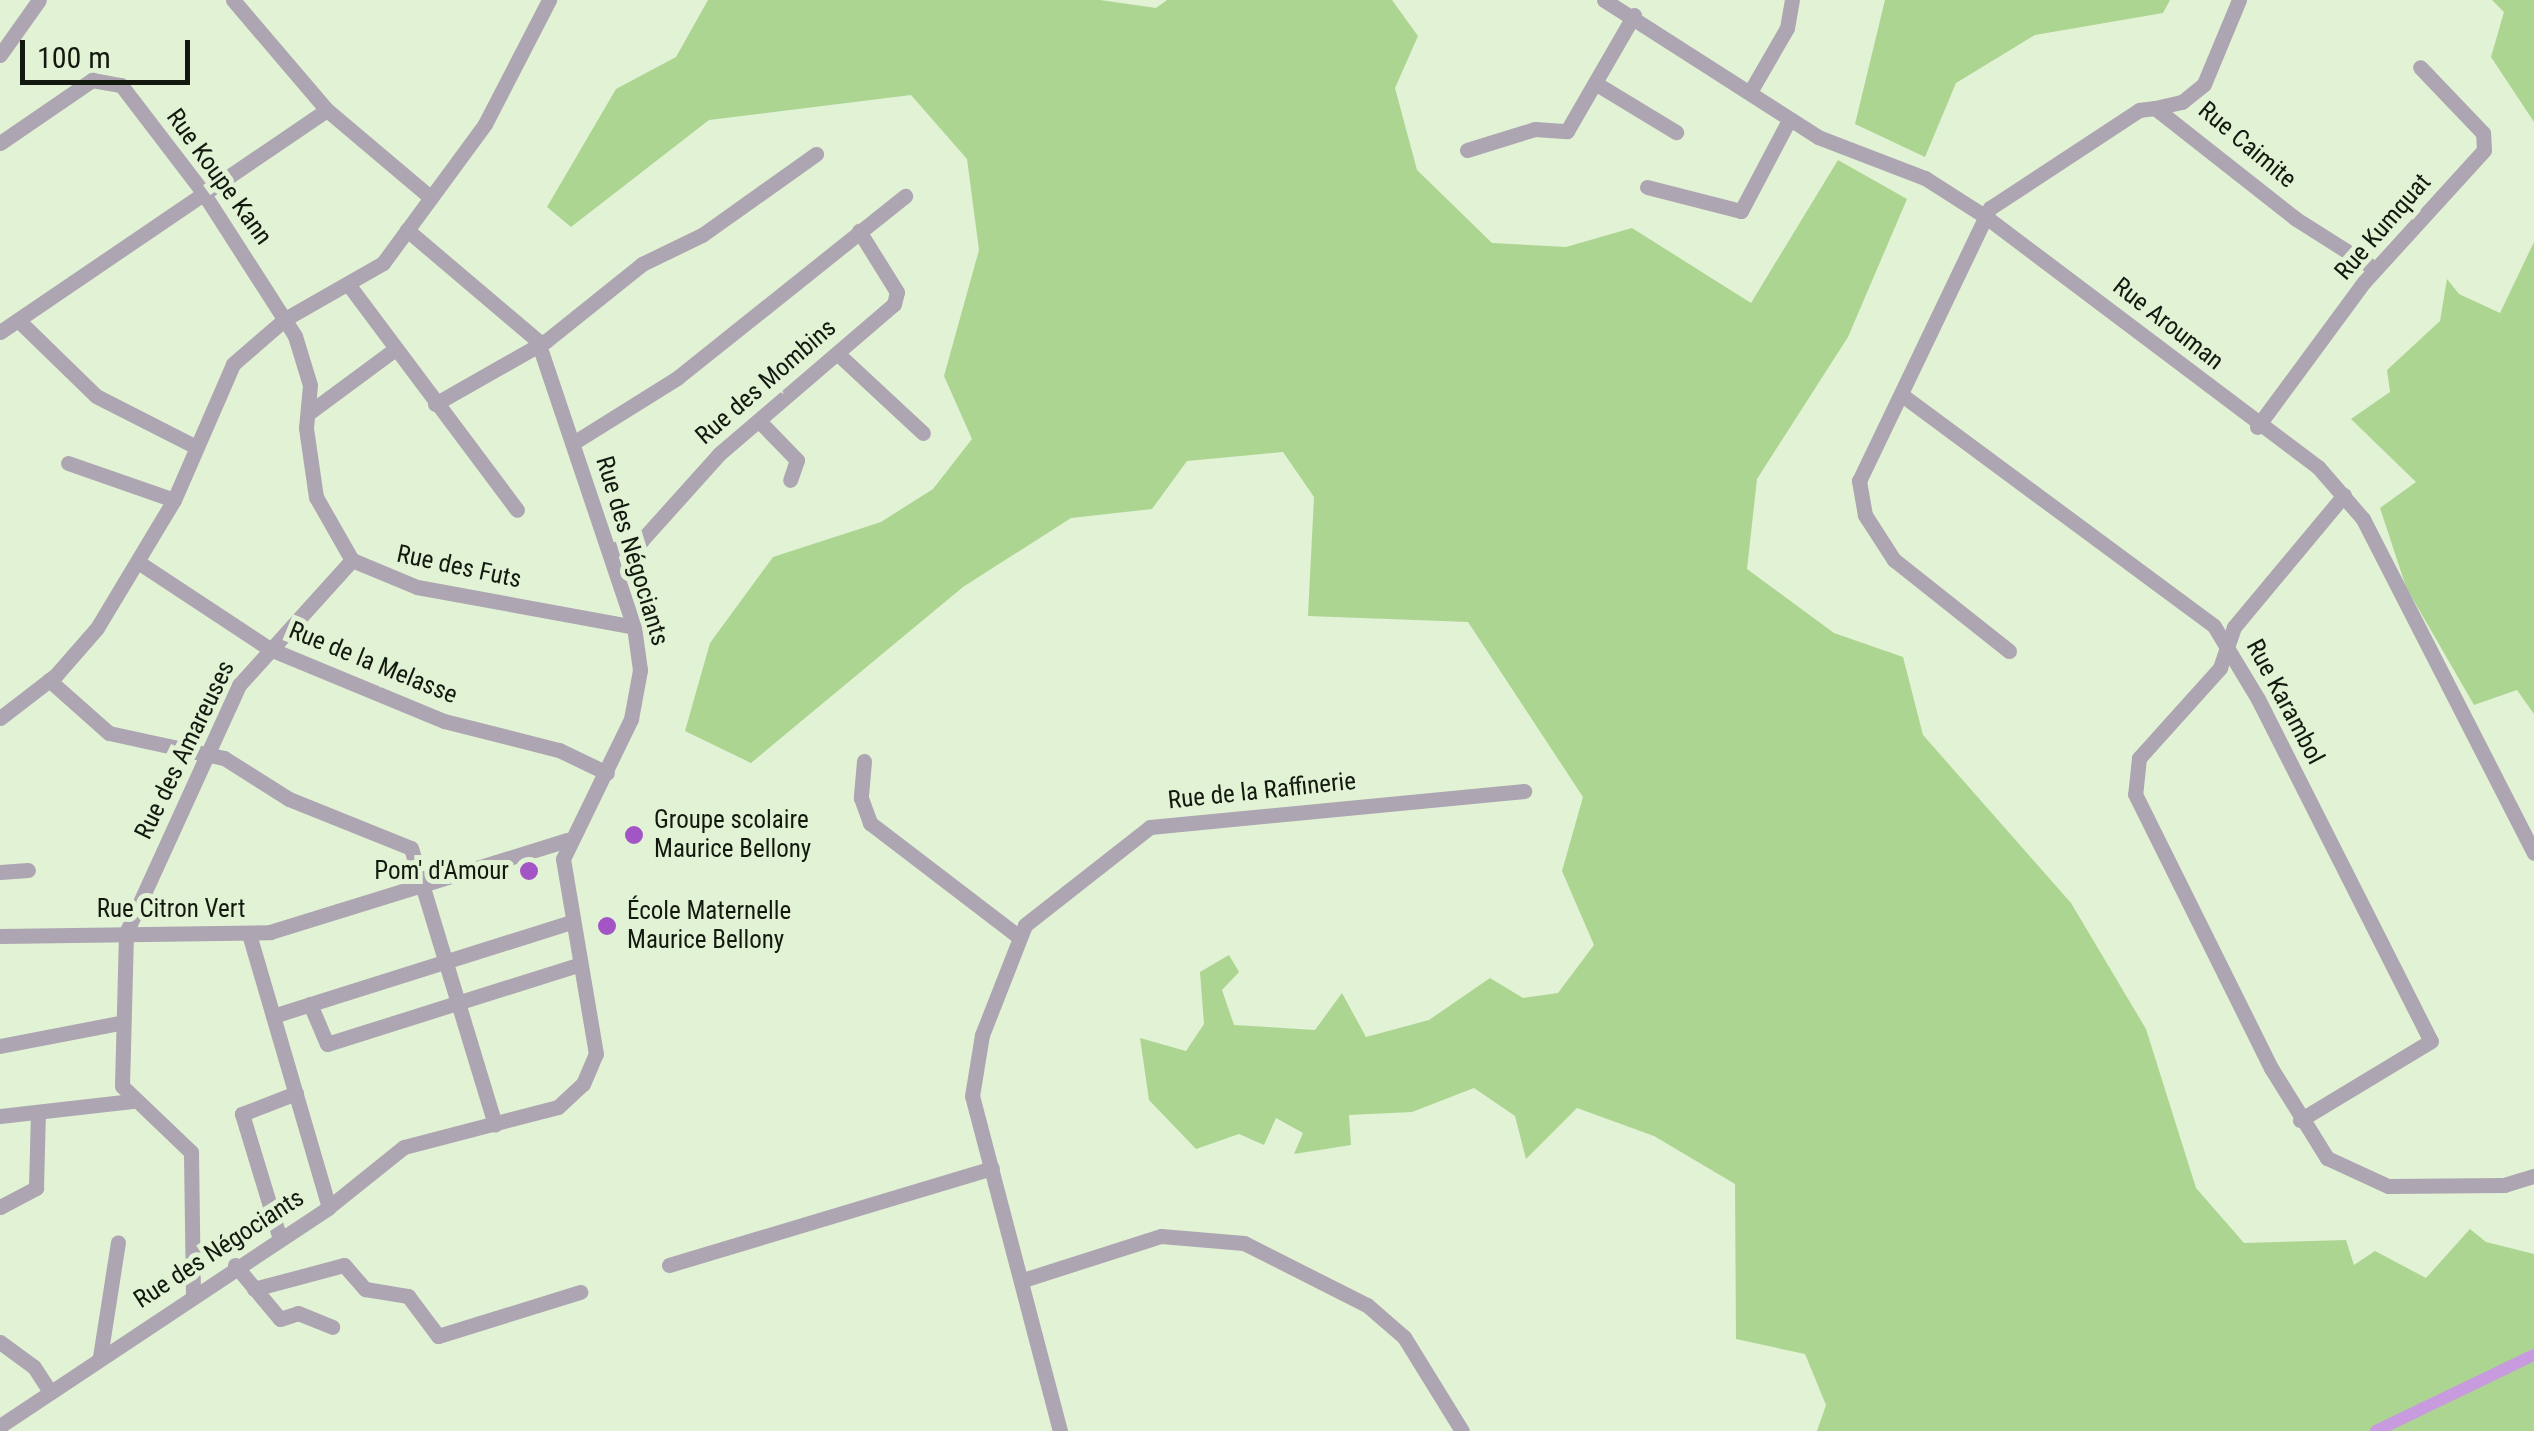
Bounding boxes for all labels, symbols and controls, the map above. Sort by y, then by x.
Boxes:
scale bar [25,20,195,82]
text: 100 m [37,40,111,75]
street label: Rue Caimite [2192,95,2302,195]
street label: Rue Koupe Kann [160,103,278,251]
street label: Rue Kumquat [2329,168,2437,286]
street label: Rue Arouman [2107,272,2229,376]
street label: Rue des Mombins [690,313,842,451]
street label: Rue des Négociants [589,453,675,649]
street label: Rue des Futs [394,539,524,595]
street label: Rue de la Melasse [284,616,462,710]
street label: Rue Karambol [2240,634,2330,770]
street label: Rue des Amareuses [129,656,241,844]
street label: Rue de la Raffinerie [1167,766,1357,816]
place label: Groupe scolaire Maurice Bellony [654,806,811,865]
marker: Groupe scolaire Maurice Bellony [623,824,645,846]
place label: Pom' d'Amour [374,856,509,886]
marker: Pom' d'Amour [518,860,540,882]
street label: Rue Citron Vert [97,894,245,924]
place label: École Maternelle Maurice Bellony [627,897,791,956]
marker: École Maternelle Maurice Bellony [596,915,618,937]
street label: Rue des Négociants [129,1183,309,1315]

